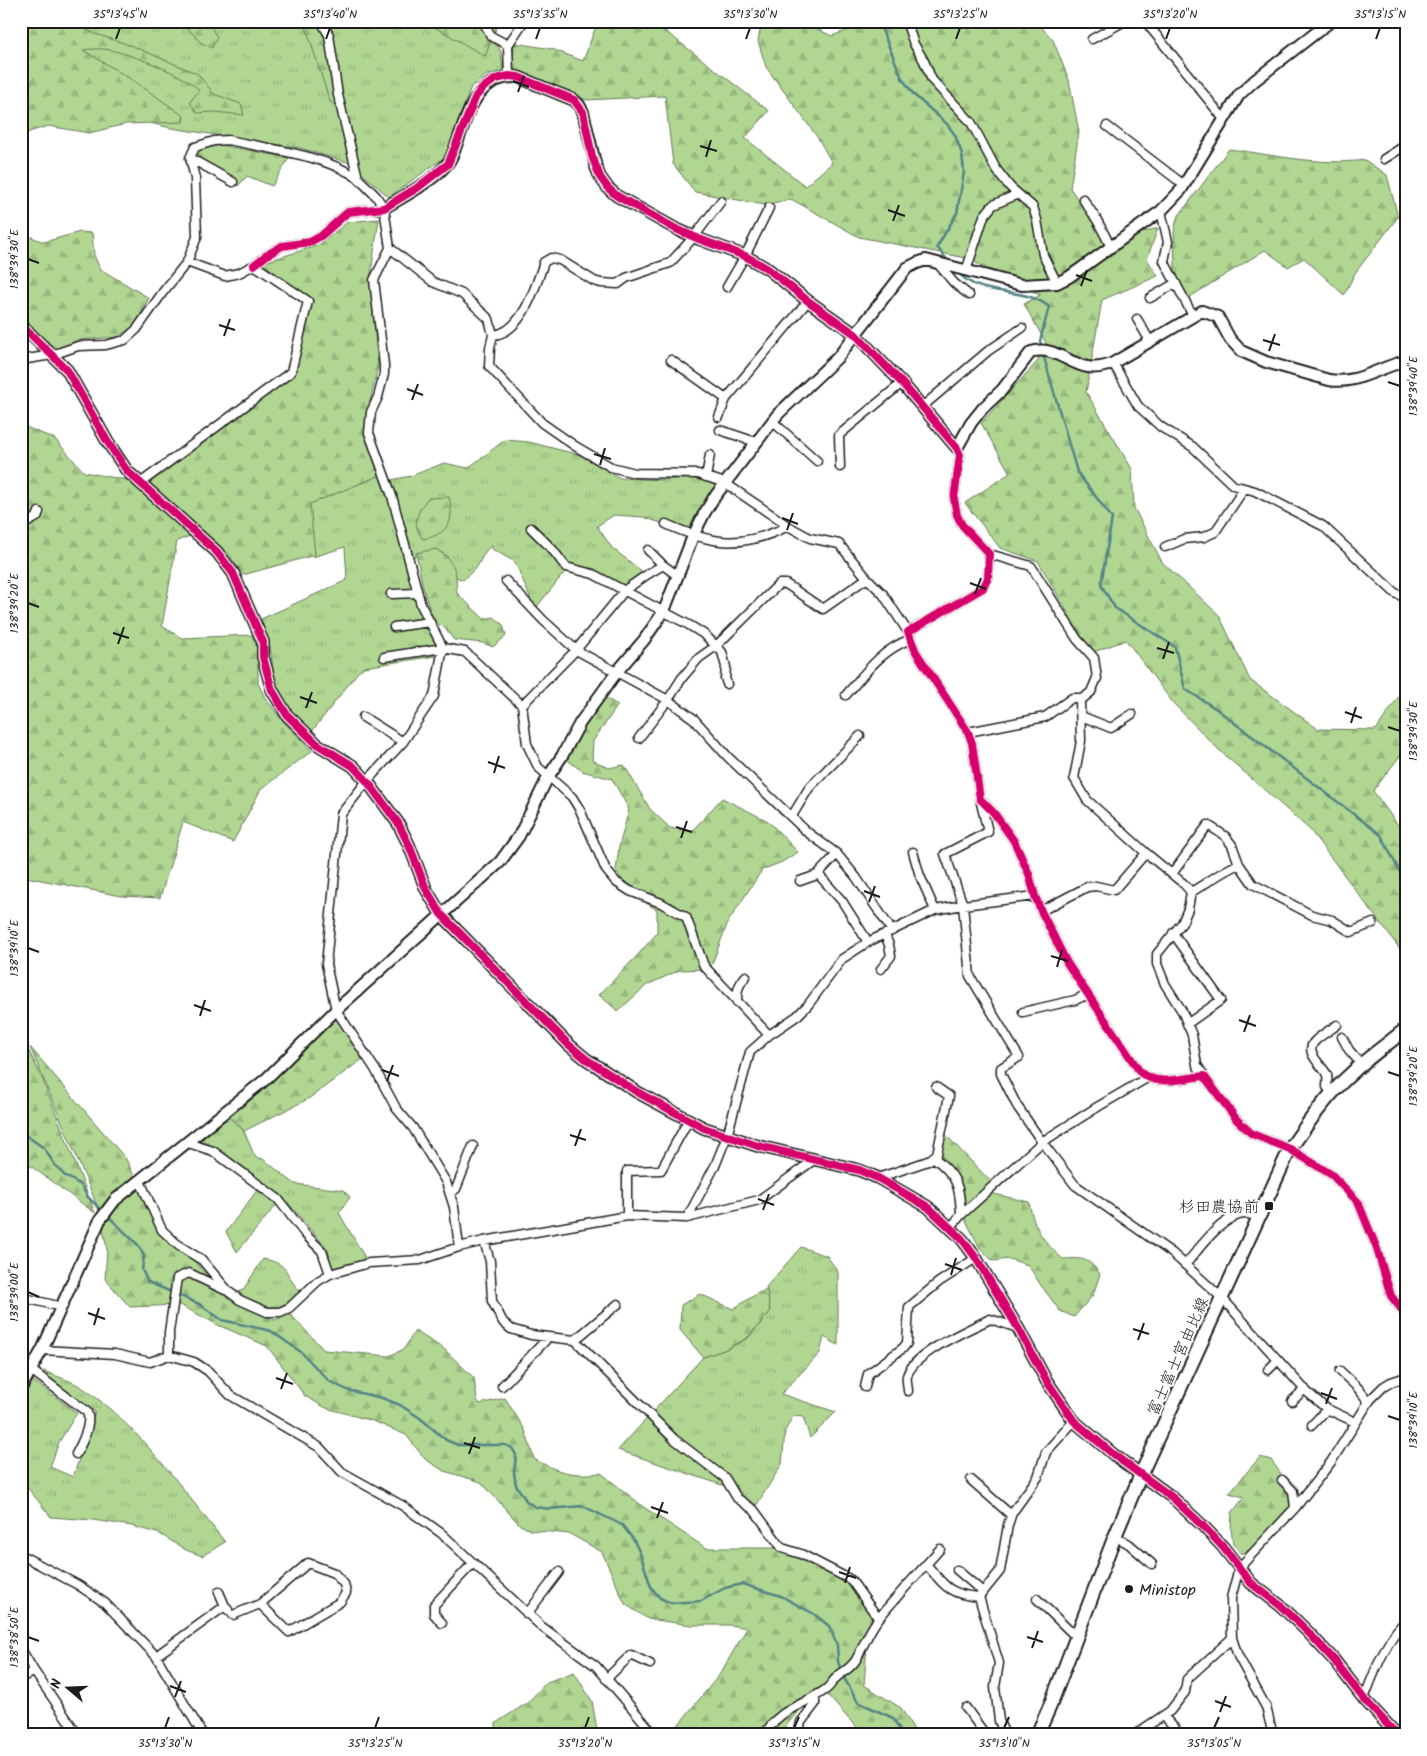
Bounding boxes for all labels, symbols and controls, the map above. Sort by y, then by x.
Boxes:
text: 35°13'45"N [93,5,147,24]
text: 35°13'40"N [303,5,357,24]
text: 35°13'35"N [512,5,568,24]
text: 35°13'30"N [723,5,777,24]
text: 35°13'25"N [932,5,988,24]
text: 35°13'20"N [1143,5,1197,24]
text: 35°13'15"N [1354,5,1406,24]
text: 138°39'30"E [5,228,24,289]
text: 138°39'40"E [1404,355,1423,416]
text: 138°39'20"E [5,572,24,633]
text: 138°39'30"E [1404,700,1423,761]
text: 138°39'10"E [5,918,24,977]
text: 138°39'20"E [1404,1045,1423,1106]
place label: 杉田農協前 [1179,1195,1259,1220]
marker: 杉田農協前 [1263,1200,1275,1212]
text: 138°39'00"E [5,1261,24,1322]
street label: 富士富士宮由比線 [1141,1293,1216,1420]
text: 138°39'10"E [1404,1390,1423,1449]
place label: Ministop [1139,1578,1196,1603]
marker: Ministop [1123,1583,1135,1595]
text: 138°38'50"E [5,1605,24,1668]
north arrow [42,1664,92,1714]
text: N [45,1676,69,1692]
text: 35°13'30"N [138,1734,192,1753]
text: 35°13'25"N [347,1734,403,1753]
text: 35°13'20"N [558,1734,612,1753]
text: 35°13'15"N [768,1734,820,1753]
text: 35°13'10"N [978,1734,1030,1753]
text: 35°13'05"N [1187,1734,1241,1753]

